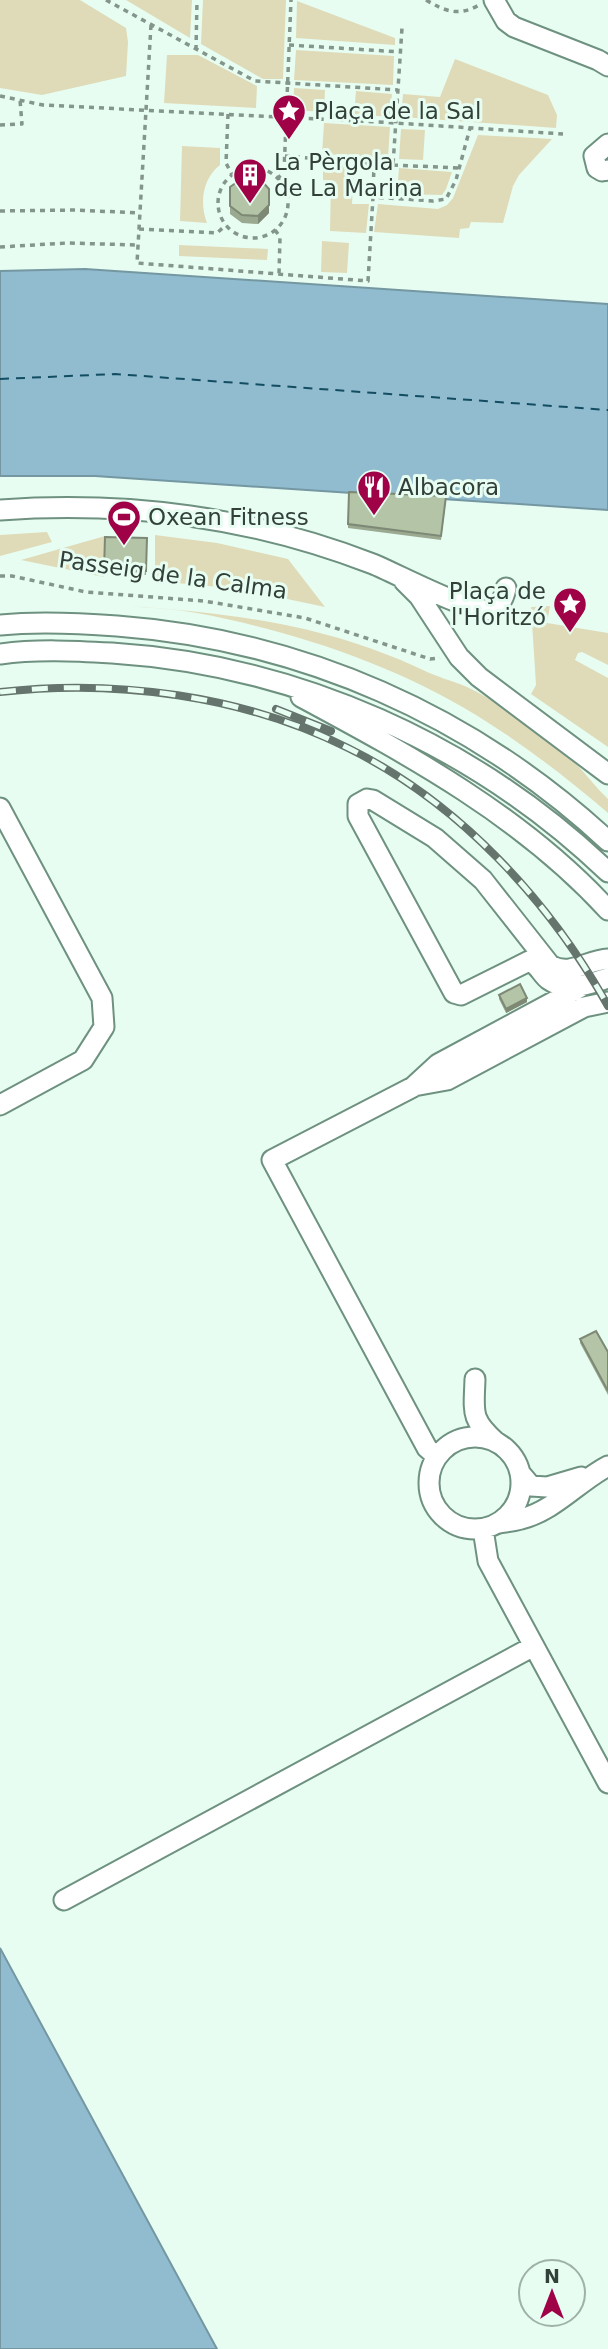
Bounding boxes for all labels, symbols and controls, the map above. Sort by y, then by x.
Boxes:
place icon: Plaça de la Sal [270,92,308,141]
place label: Plaça de la Sal [314,98,481,124]
place label: La Pèrgola de La Marina [274,149,423,201]
building icon: La Pèrgola de La Marina [231,156,269,205]
restaurant icon: Albacora [355,468,393,517]
place label: Albacora [398,474,499,500]
sports icon: Oxean Fitness [105,498,143,547]
place label: Oxean Fitness [148,504,309,530]
street label: Passeig de la Calma [57,546,289,604]
place label: Plaça de l'Horitzó [449,578,546,630]
place icon: Plaça de l'Horitzó [551,585,589,634]
north arrow [517,2258,587,2328]
text: N [544,2265,560,2287]

